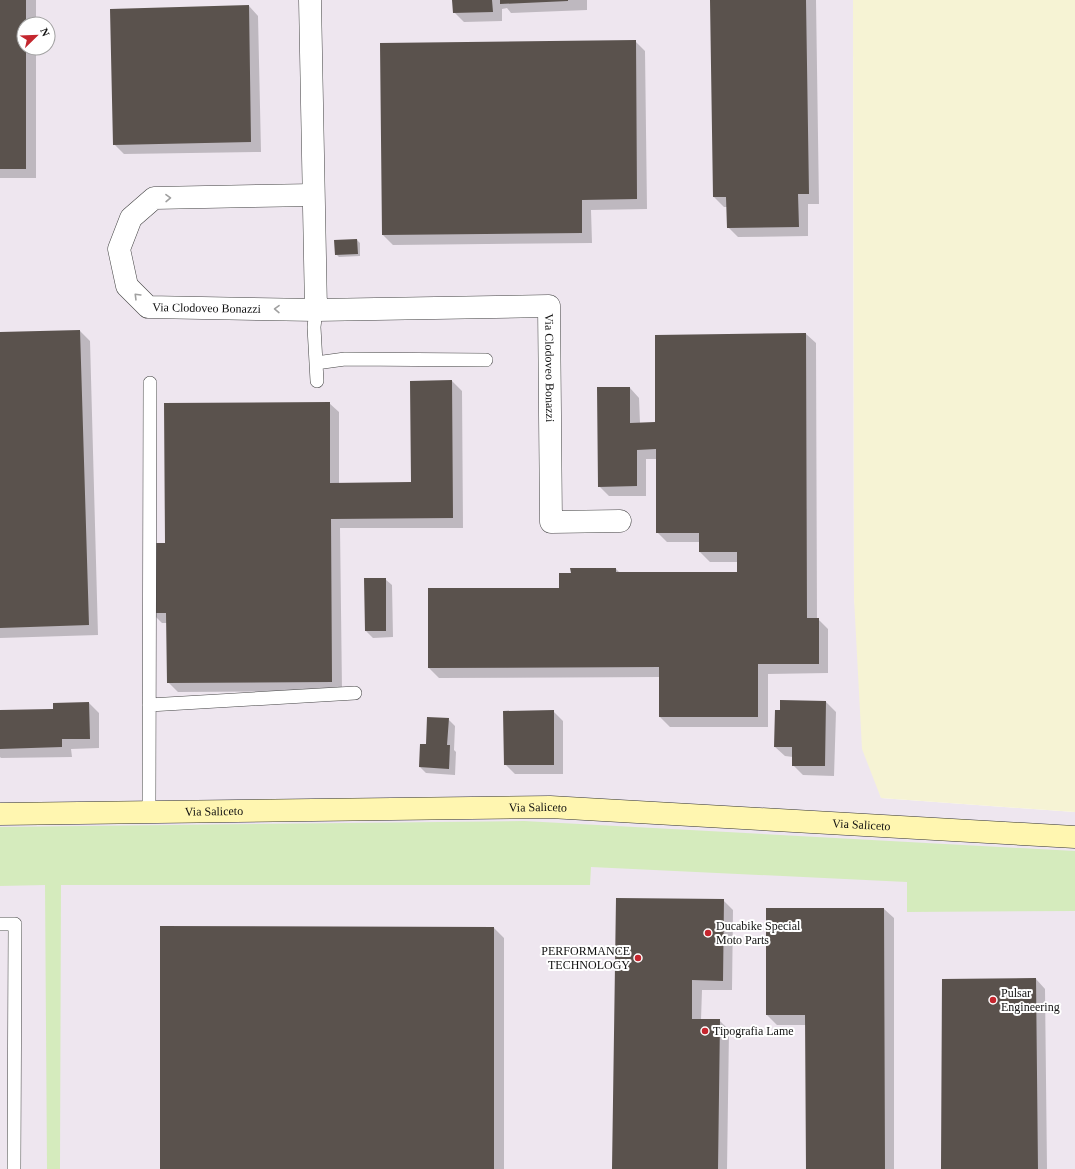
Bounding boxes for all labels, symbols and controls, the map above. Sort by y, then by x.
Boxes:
north arrow [16,16,56,56]
text: N [38,26,52,38]
one-way arrow [165,194,171,202]
one-way arrow [134,293,142,301]
street label: Via Clodoveo Bonazzi [152,300,262,316]
one-way arrow [274,305,280,313]
street label: Via Clodoveo Bonazzi [542,314,557,423]
street label: Via Saliceto [509,800,567,815]
street label: Via Saliceto [185,804,243,819]
street label: Via Saliceto [832,816,891,833]
place label: Ducabike Special Moto Parts [716,919,801,947]
marker: Ducabike Special Moto Parts [703,928,713,938]
place label: PERFORMANCE TECHNOLOGY [541,944,630,972]
marker: PERFORMANCE TECHNOLOGY [633,953,643,963]
place label: Pulsar Engineering [1001,986,1060,1014]
marker: Pulsar Engineering [988,995,998,1005]
place label: Tipografia Lame [713,1024,794,1038]
marker: Tipografia Lame [700,1026,710,1036]

